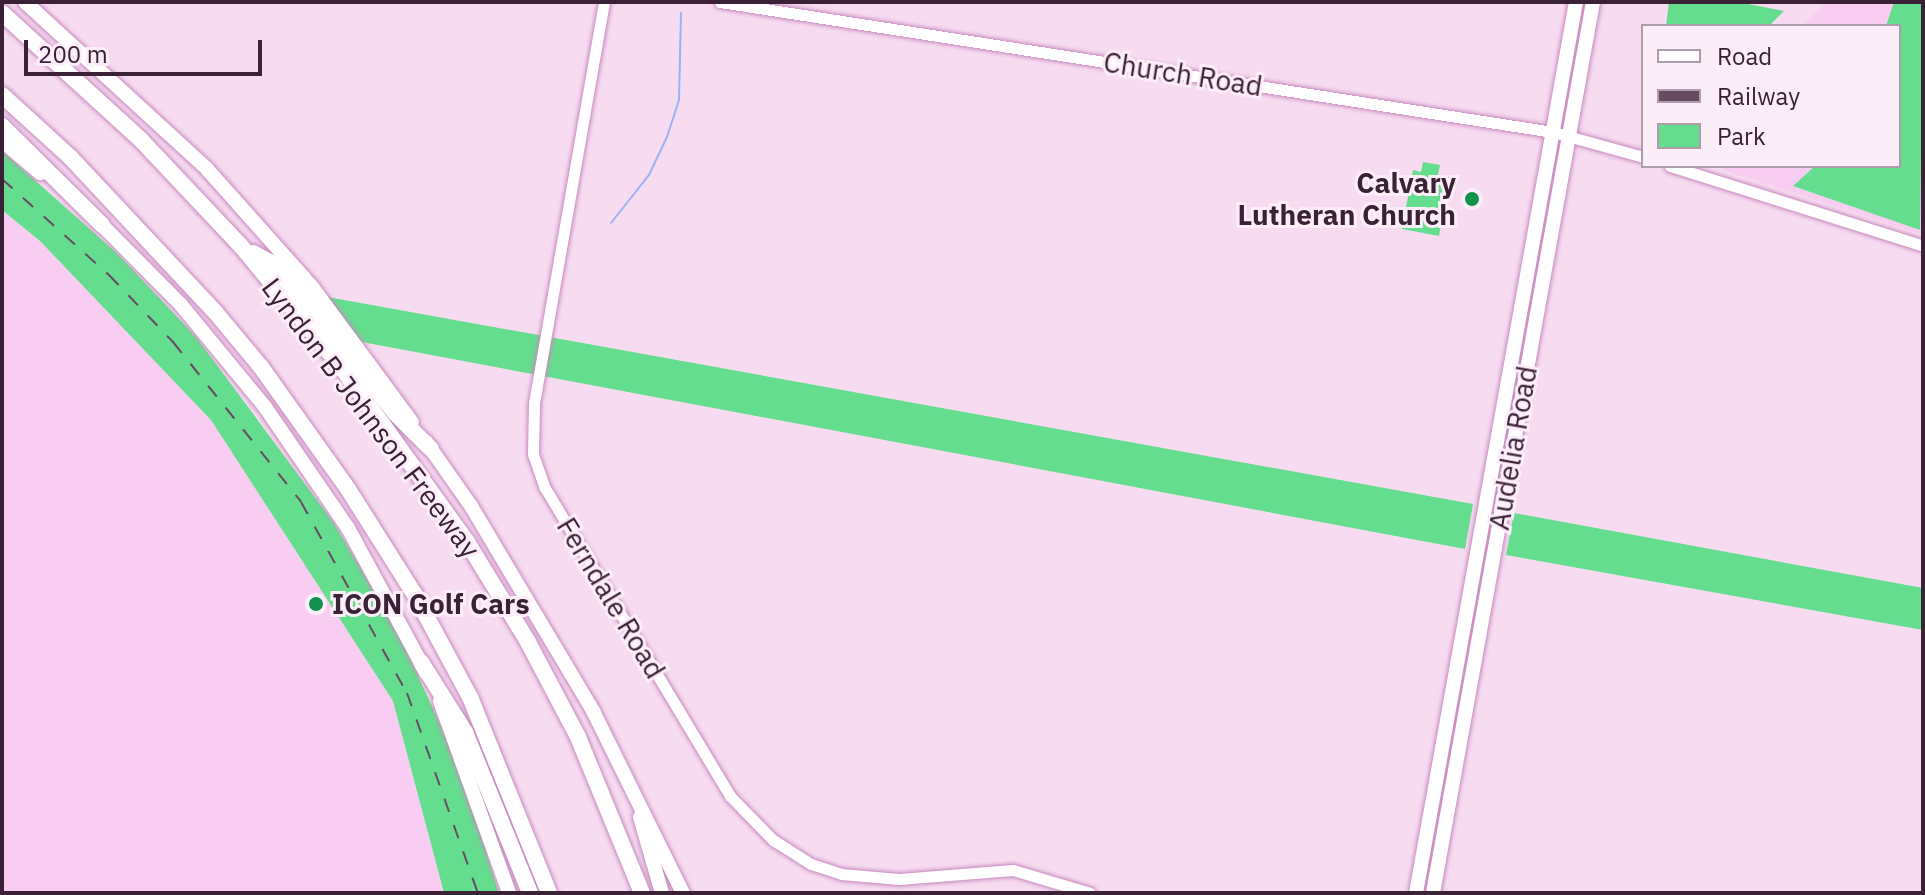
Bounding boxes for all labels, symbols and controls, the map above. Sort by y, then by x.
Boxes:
scale bar [28,24,266,74]
legend [1641,24,1901,168]
text: 200 m [38,38,108,70]
text: Road [1717,40,1772,72]
street label: Church Road [1101,45,1265,103]
text: Railway [1717,80,1800,112]
text: Park [1717,120,1766,152]
place label: Calvary Lutheran Church [1237,166,1456,232]
marker: Calvary Lutheran Church [1463,190,1481,208]
street label: Lyndon B Johnson Freeway [255,271,487,565]
street label: Audelia Road [1482,363,1544,533]
street label: Ferndale Road [550,511,672,685]
place label: ICON Golf Cars [332,587,530,621]
marker: ICON Golf Cars [307,595,325,613]

